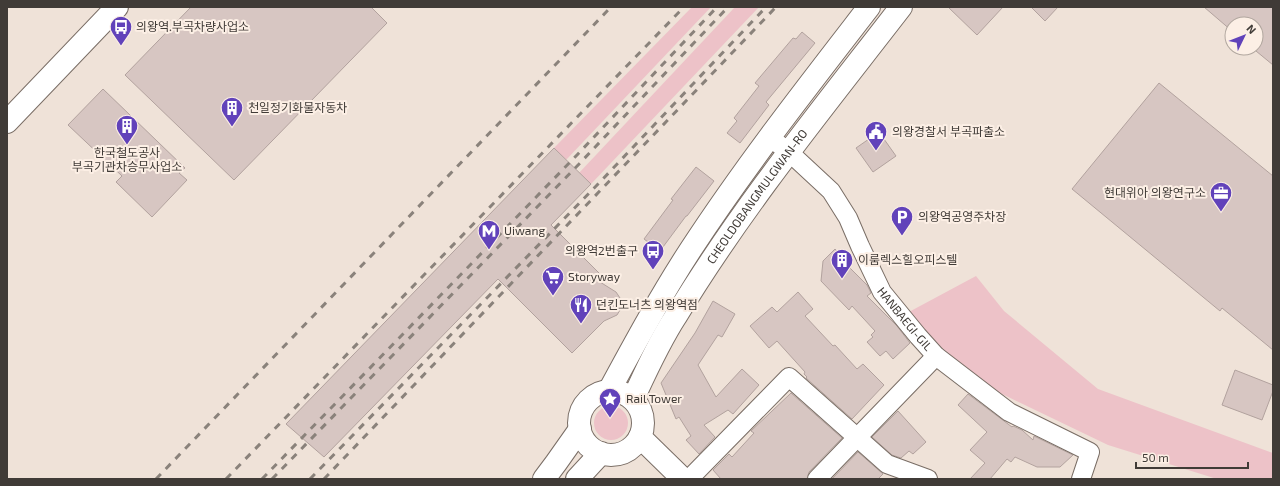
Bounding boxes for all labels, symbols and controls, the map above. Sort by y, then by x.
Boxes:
bus stop icon: 의왕역.부곡차량사업소 [108,14,134,47]
north arrow [1224,16,1264,56]
place label: 의왕역.부곡차량사업소 [136,19,249,33]
text: N [1244,21,1259,36]
building icon: 천일정기화물자동차 [219,95,245,128]
place label: 천일정기화물자동차 [248,100,347,114]
building icon: 한국철도공사 부곡기관차승무사업소 [114,113,140,146]
public building icon: 의왕경찰서 부곡파출소 [863,119,889,152]
place label: 의왕경찰서 부곡파출소 [892,124,1005,138]
street label: CHEOLDOBANGMULGWAN-RO [703,126,810,266]
place label: 한국철도공사 부곡기관차승무사업소 [72,145,182,173]
office icon: 현대위아 의왕연구소 [1208,180,1234,213]
place label: 현대위아 의왕연구소 [1104,185,1206,199]
parking icon: 의왕역공영주차장 [889,204,915,237]
place label: 의왕역공영주차장 [918,209,1006,223]
metro station icon: Uiwang [476,218,502,251]
place label: Uiwang [504,223,545,237]
bus stop icon: 의왕역2번출구 [640,238,666,271]
place label: 의왕역2번출구 [565,243,638,257]
building icon: 이룸렉스힐오피스텔 [829,247,855,280]
place label: 이룸렉스힐오피스텔 [858,252,957,266]
supermarket icon: Storyway [540,264,566,297]
place label: Storyway [568,269,621,283]
street label: HANBAEGI-GIL [875,284,936,353]
restaurant icon: 던킨도너츠 의왕역점 [568,292,594,325]
place label: 던킨도너츠 의왕역점 [596,297,698,311]
place icon: Rail Tower [597,386,623,419]
place label: Rail Tower [626,391,682,405]
scale bar [1136,444,1248,470]
text: 50 m [1142,450,1169,464]

